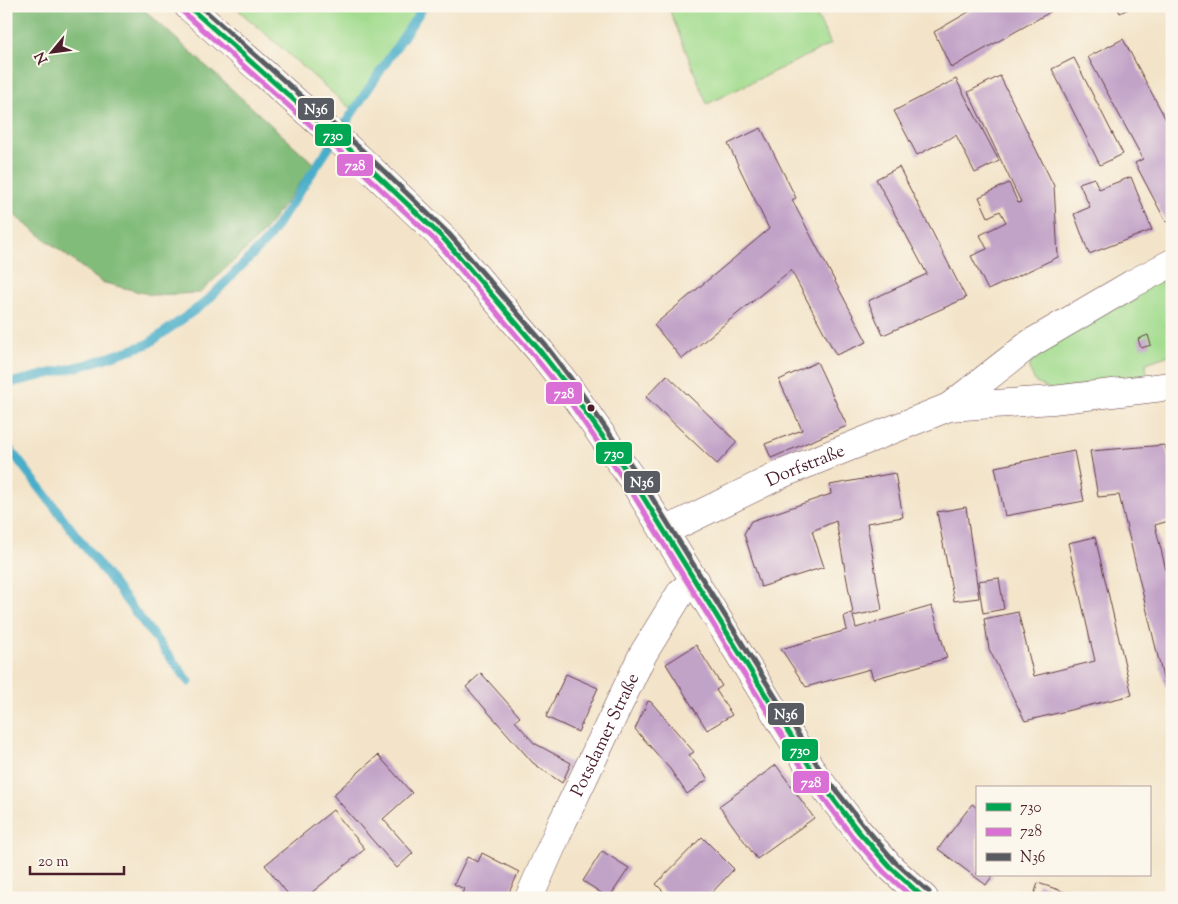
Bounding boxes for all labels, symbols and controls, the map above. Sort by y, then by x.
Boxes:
north arrow [28,28,78,78]
text: N [31,48,54,67]
line badge: N36 [297,97,335,121]
text: N36 [304,101,328,121]
line badge: 730 [314,123,352,147]
text: 730 [323,127,344,147]
line badge: 728 [336,153,374,177]
text: 728 [345,157,365,177]
line badge: 728 [545,381,583,405]
text: 728 [554,385,574,405]
unlabelled marker [586,403,596,413]
street label: Dorfstraße [762,439,849,495]
line badge: 730 [595,441,633,465]
text: 730 [604,445,625,465]
line badge: N36 [623,470,661,494]
text: N36 [630,474,654,494]
street label: Potsdamer Straße [565,669,647,802]
line badge: N36 [767,702,805,726]
text: N36 [774,706,798,726]
line badge: 730 [781,738,819,762]
text: 730 [790,742,811,762]
line badge: 728 [792,770,830,794]
text: 728 [801,774,821,794]
legend [976,786,1150,876]
text: 730 [1020,798,1041,819]
text: 728 [1020,822,1042,843]
scale bar [30,844,124,876]
text: N36 [1020,848,1045,869]
text: 20 m [38,852,69,873]

